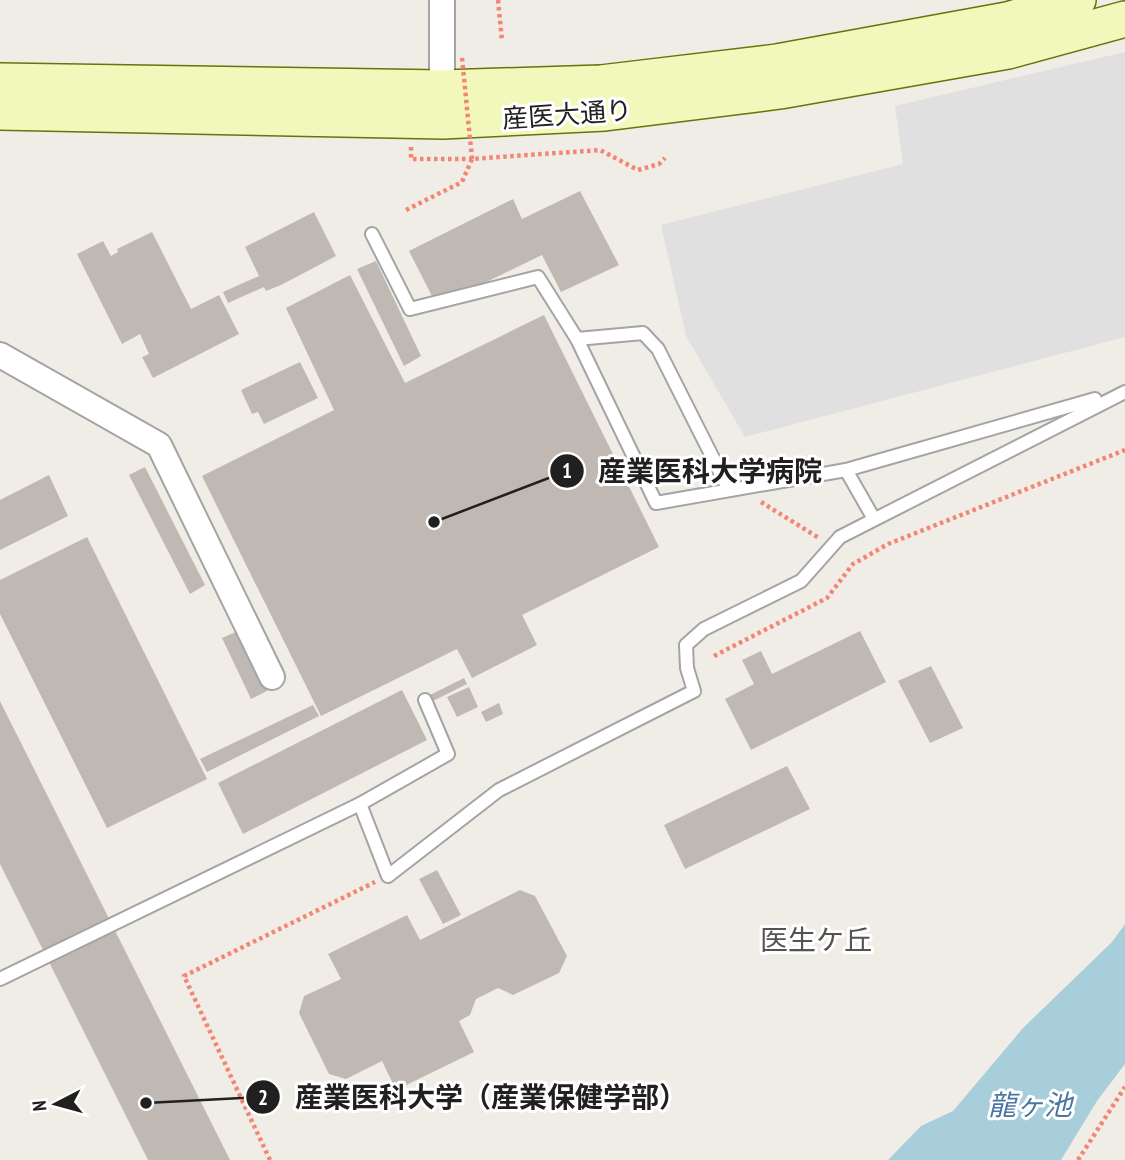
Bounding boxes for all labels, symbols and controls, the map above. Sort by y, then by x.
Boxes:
street label: 産医大通り [501,93,633,135]
callout: 産業医科大学病院 [549,446,836,495]
text: 産業医科大学病院 [598,452,822,489]
text: 1 [562,457,572,484]
district label: 医生ケ丘 [760,921,872,958]
north arrow [21,1069,91,1139]
callout: 産業医科大学（産業保健学部） [246,1073,701,1122]
text: 産業医科大学（産業保健学部） [295,1078,687,1115]
text: 2 [258,1084,268,1111]
water label: 龍ヶ池 [988,1086,1075,1123]
text: N [27,1099,52,1112]

